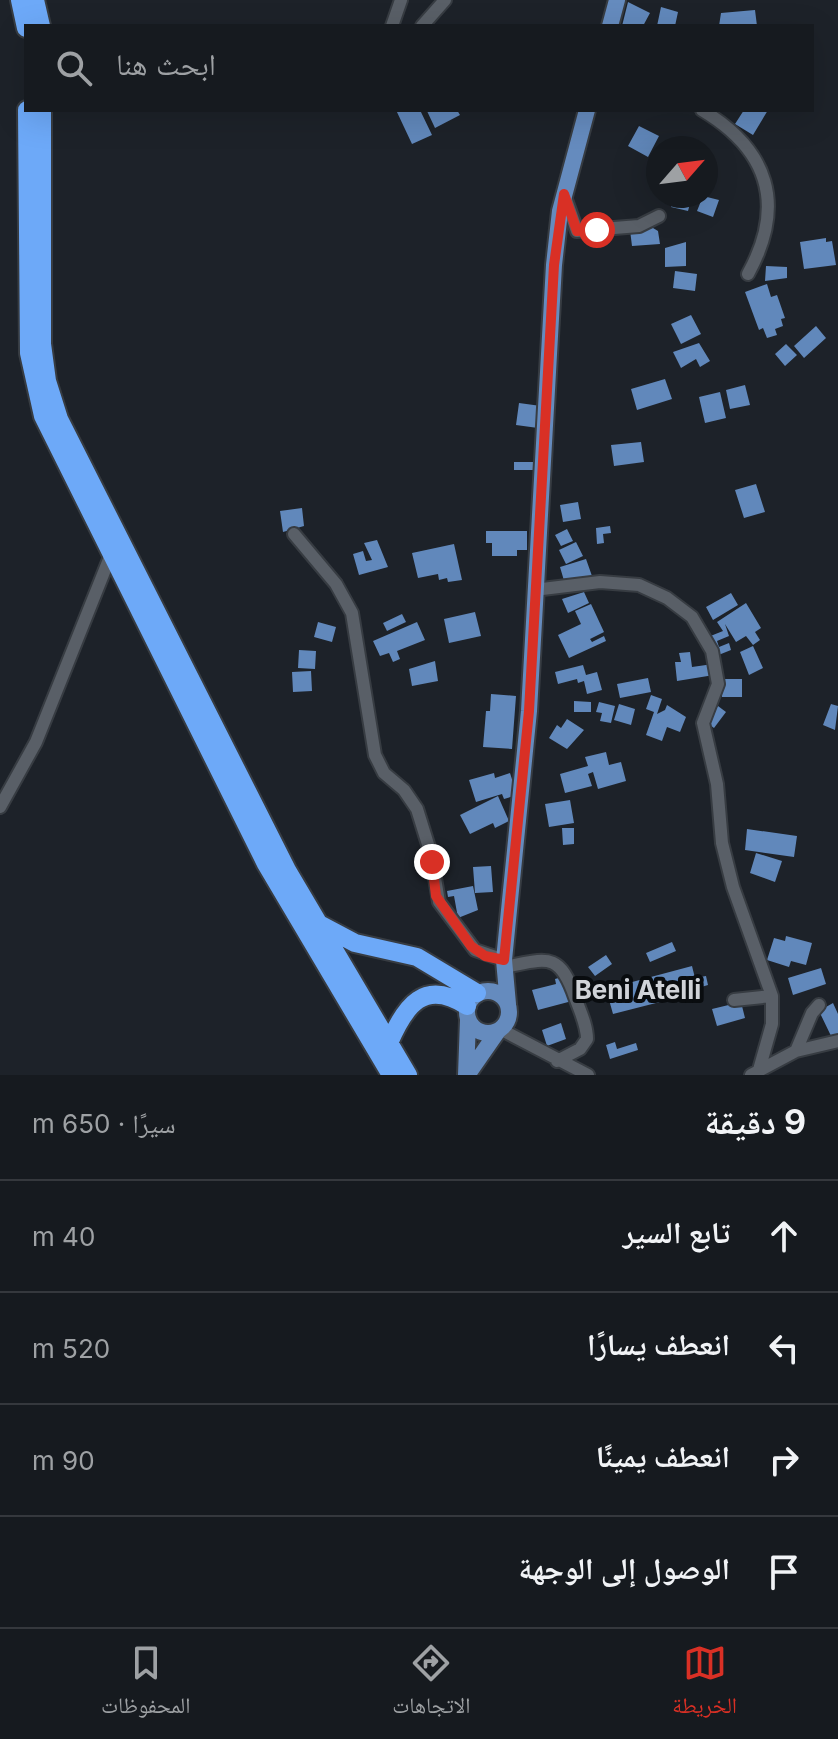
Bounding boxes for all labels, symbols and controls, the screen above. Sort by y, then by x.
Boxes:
search box [24,24,814,112]
icon: search [52,46,96,90]
text: ابحث هنا [116,46,216,82]
north arrow [646,136,718,208]
route start [579,212,615,248]
route end [414,844,450,880]
district label: Beni Atelli [575,974,701,1005]
text: 9 دقيقة [704,1101,806,1142]
text: سيرًا · 650 m [32,1108,176,1139]
text: تابع السير [623,1214,730,1250]
icon: ahead [762,1214,806,1258]
text: 40 m [32,1221,95,1252]
text: انعطف يسارًا [587,1326,730,1362]
icon: left [762,1326,806,1370]
text: 520 m [32,1333,110,1364]
text: انعطف يمينًا [596,1438,730,1474]
icon: right [762,1438,806,1482]
text: 90 m [32,1445,95,1476]
text: الوصول إلى الوجهة [519,1550,730,1586]
icon: arrive [762,1550,806,1594]
tab: المحفوظات [101,1641,190,1727]
tab: الاتجاهات [392,1641,470,1727]
tab: الخريطة [672,1641,737,1727]

